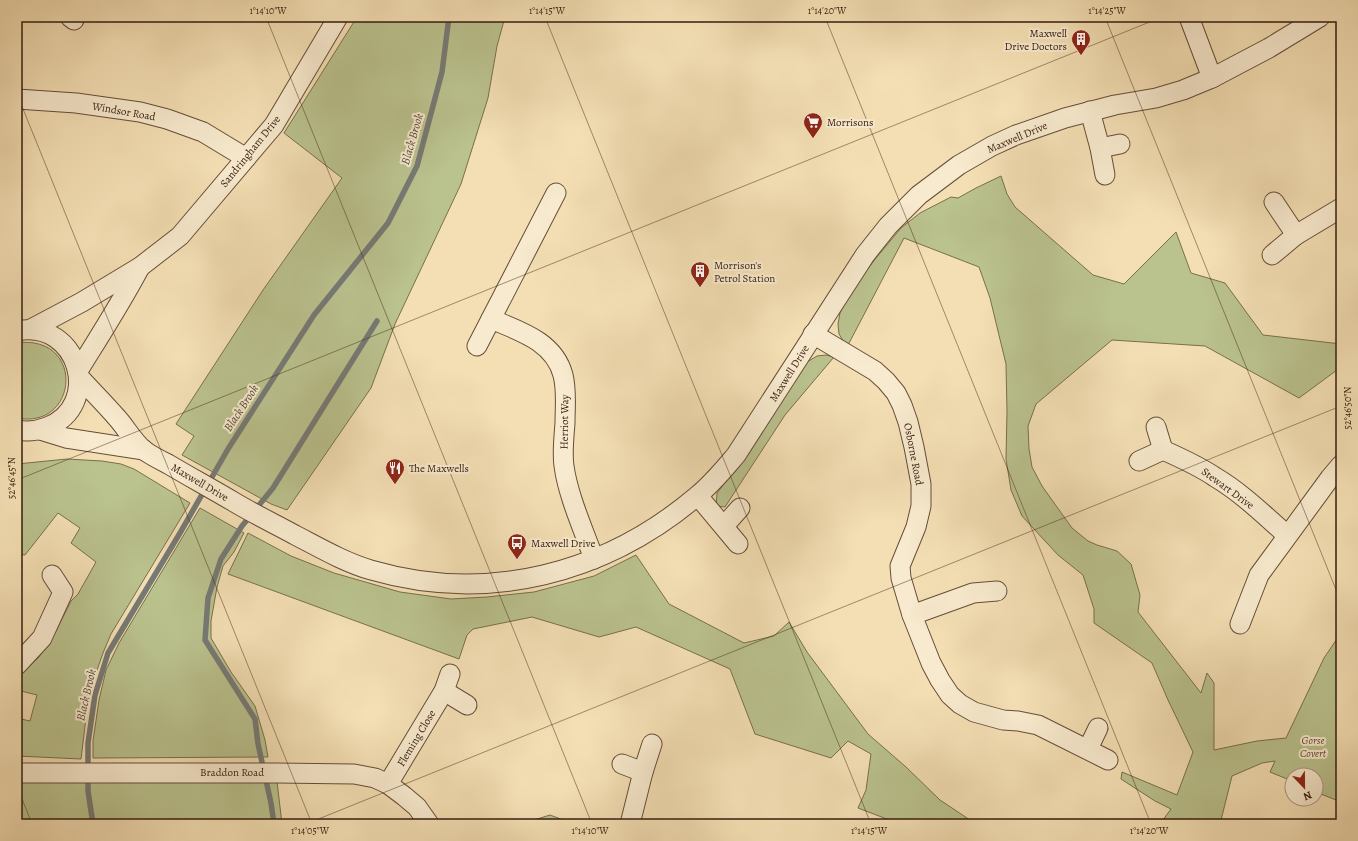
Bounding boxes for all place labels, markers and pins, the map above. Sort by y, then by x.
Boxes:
place label: Maxwell Drive Doctors [1005,26,1067,54]
building icon: Maxwell Drive Doctors [1070,28,1092,56]
supermarket icon: Morrisons [802,111,824,139]
place label: Morrisons [827,115,873,130]
place label: Morrison's Petrol Station [714,258,775,286]
building icon: Morrison's Petrol Station [689,260,711,288]
restaurant icon: The Maxwells [384,457,406,485]
place label: The Maxwells [409,461,469,476]
bus stop icon: Maxwell Drive [506,532,528,560]
place label: Maxwell Drive [531,536,595,551]

